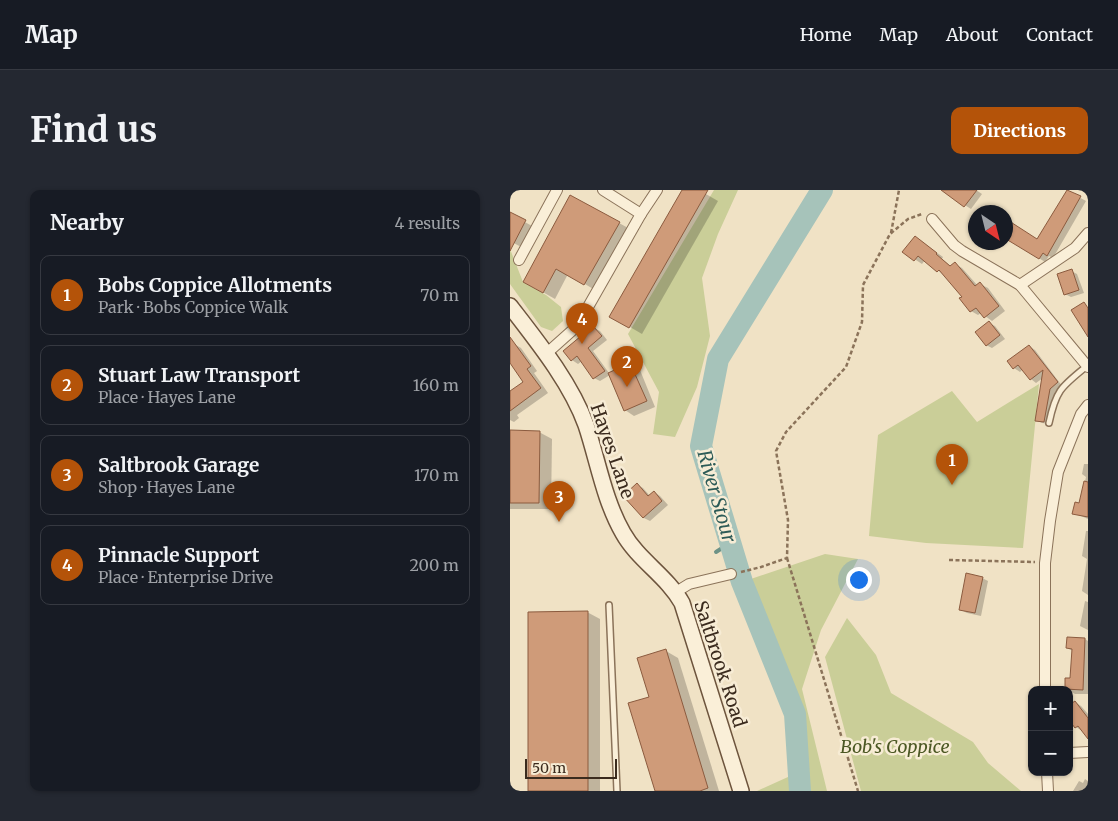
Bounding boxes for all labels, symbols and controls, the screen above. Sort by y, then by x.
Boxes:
text: Map [25,19,78,50]
text: Home [800,23,852,46]
text: Map [880,23,918,46]
text: About [946,23,998,46]
text: Contact [1026,23,1093,46]
button: Directions [951,107,1088,154]
text: Find us [30,108,157,152]
north arrow [968,205,1013,250]
text: Nearby [50,209,124,236]
text: 4 results [394,213,460,233]
text: Bobs Coppice Allotments [98,273,332,297]
text: 1 [63,285,71,305]
text: 70 m [420,285,459,305]
text: Park · Bobs Coppice Walk [98,297,288,317]
pin: 4 [566,303,598,344]
pin: 2 [611,346,643,387]
text: Stuart Law Transport [98,363,300,387]
text: 2 [62,375,72,395]
text: 160 m [413,375,459,395]
text: Place · Hayes Lane [98,387,236,407]
street label: Hayes Lane [585,400,640,502]
pin: 1 [936,444,968,485]
water label: River Stour [692,447,742,545]
text: Saltbrook Garage [98,453,259,477]
text: 3 [62,465,72,485]
text: 170 m [414,465,459,485]
text: Shop · Hayes Lane [98,477,235,497]
pin: 3 [543,481,575,522]
text: Pinnacle Support [98,543,259,567]
text: 4 [62,555,72,575]
text: 200 m [409,555,459,575]
text: Place · Enterprise Drive [98,567,273,587]
your location [846,567,872,593]
street label: Saltbrook Road [689,598,752,730]
map controls [1028,686,1073,776]
button: + [1028,686,1073,731]
button: − [1028,731,1073,776]
park label: Bob's Coppice [840,735,950,758]
scale bar [525,756,618,779]
text: 50 m [532,759,566,777]

